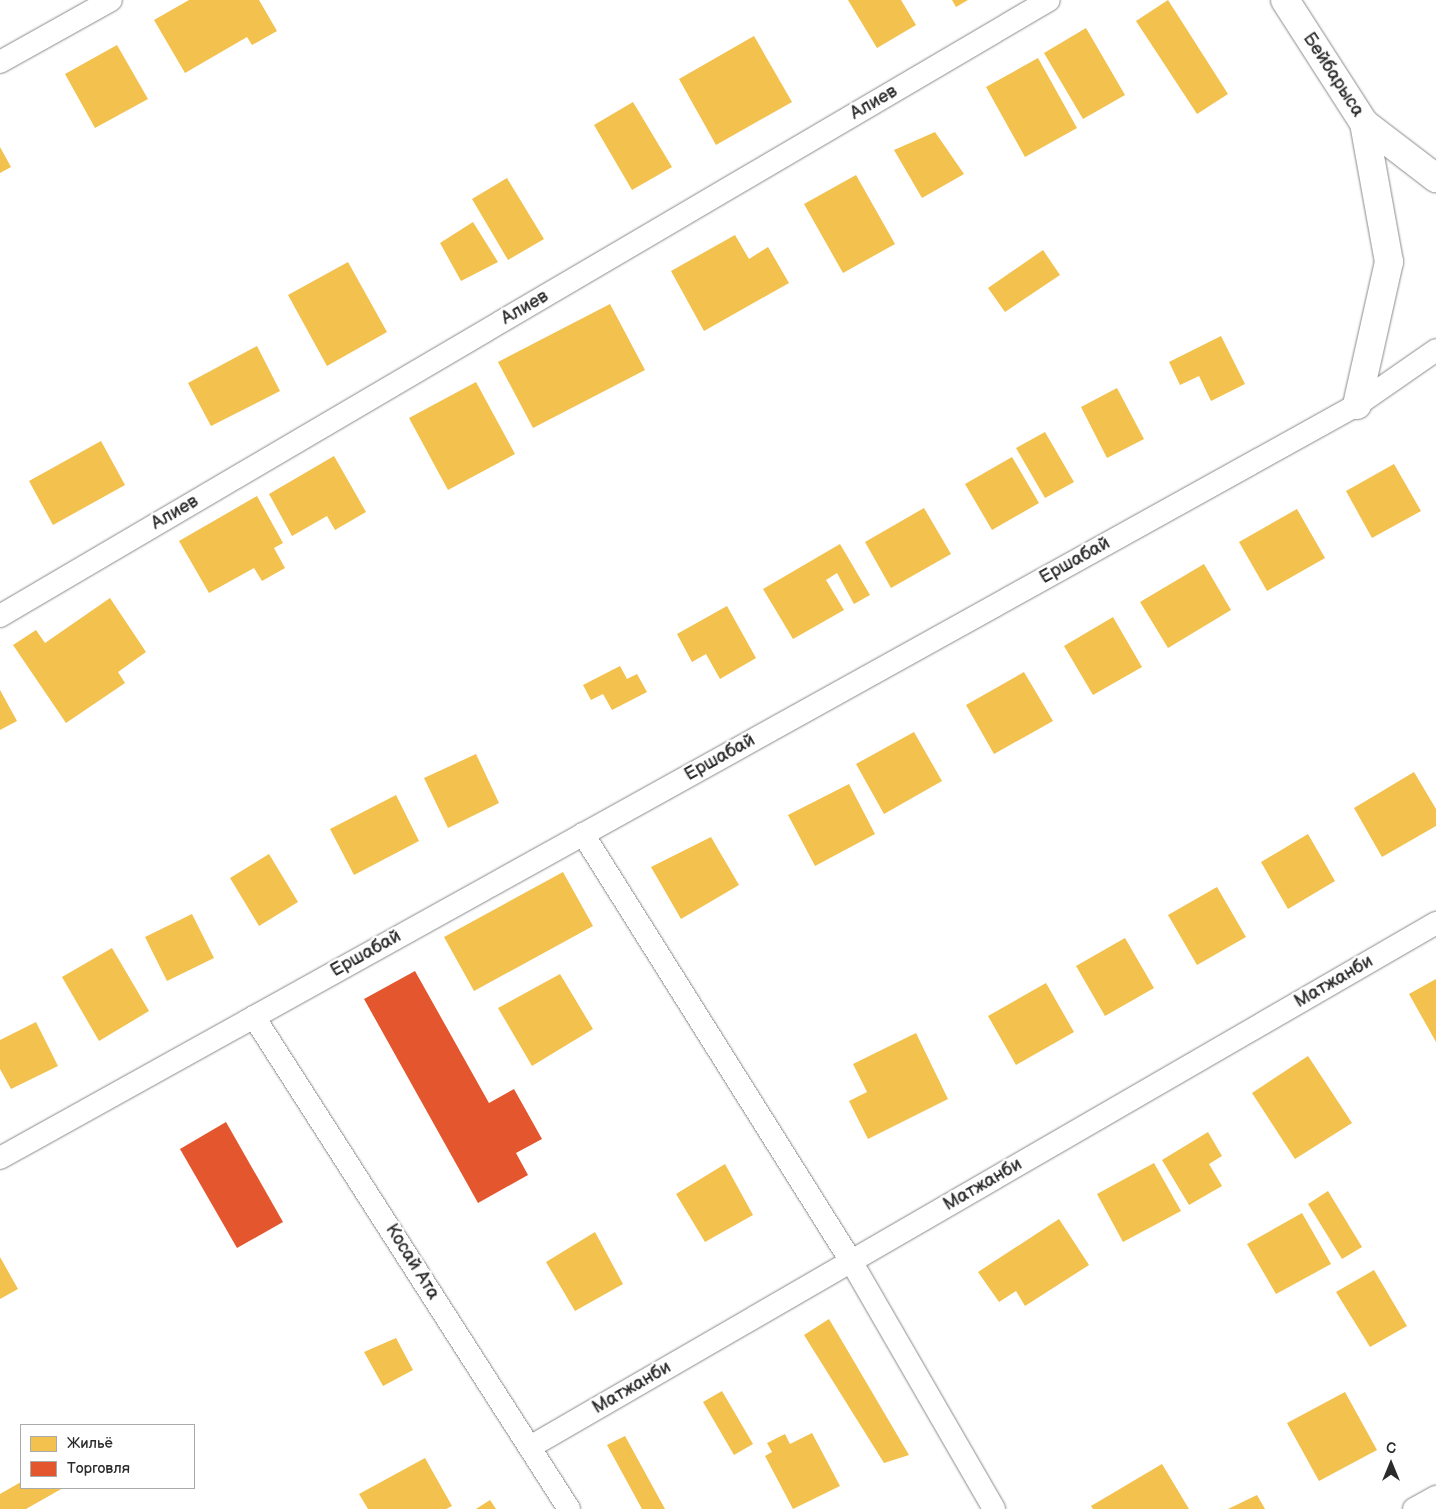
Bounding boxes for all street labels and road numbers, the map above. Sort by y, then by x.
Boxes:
street label: Бейбарыса [1298,29,1368,121]
street label: Алиев [847,81,901,125]
street label: Алиев [498,286,552,330]
street label: Алиев [148,491,202,535]
street label: Ершабай [1036,533,1114,589]
street label: Ершабай [681,730,759,786]
street label: Ершабай [327,926,405,982]
street label: Матжанби [1291,951,1377,1013]
street label: Матжанби [940,1154,1026,1216]
street label: Косай Ата [380,1220,444,1304]
street label: Матжанби [589,1357,675,1419]

